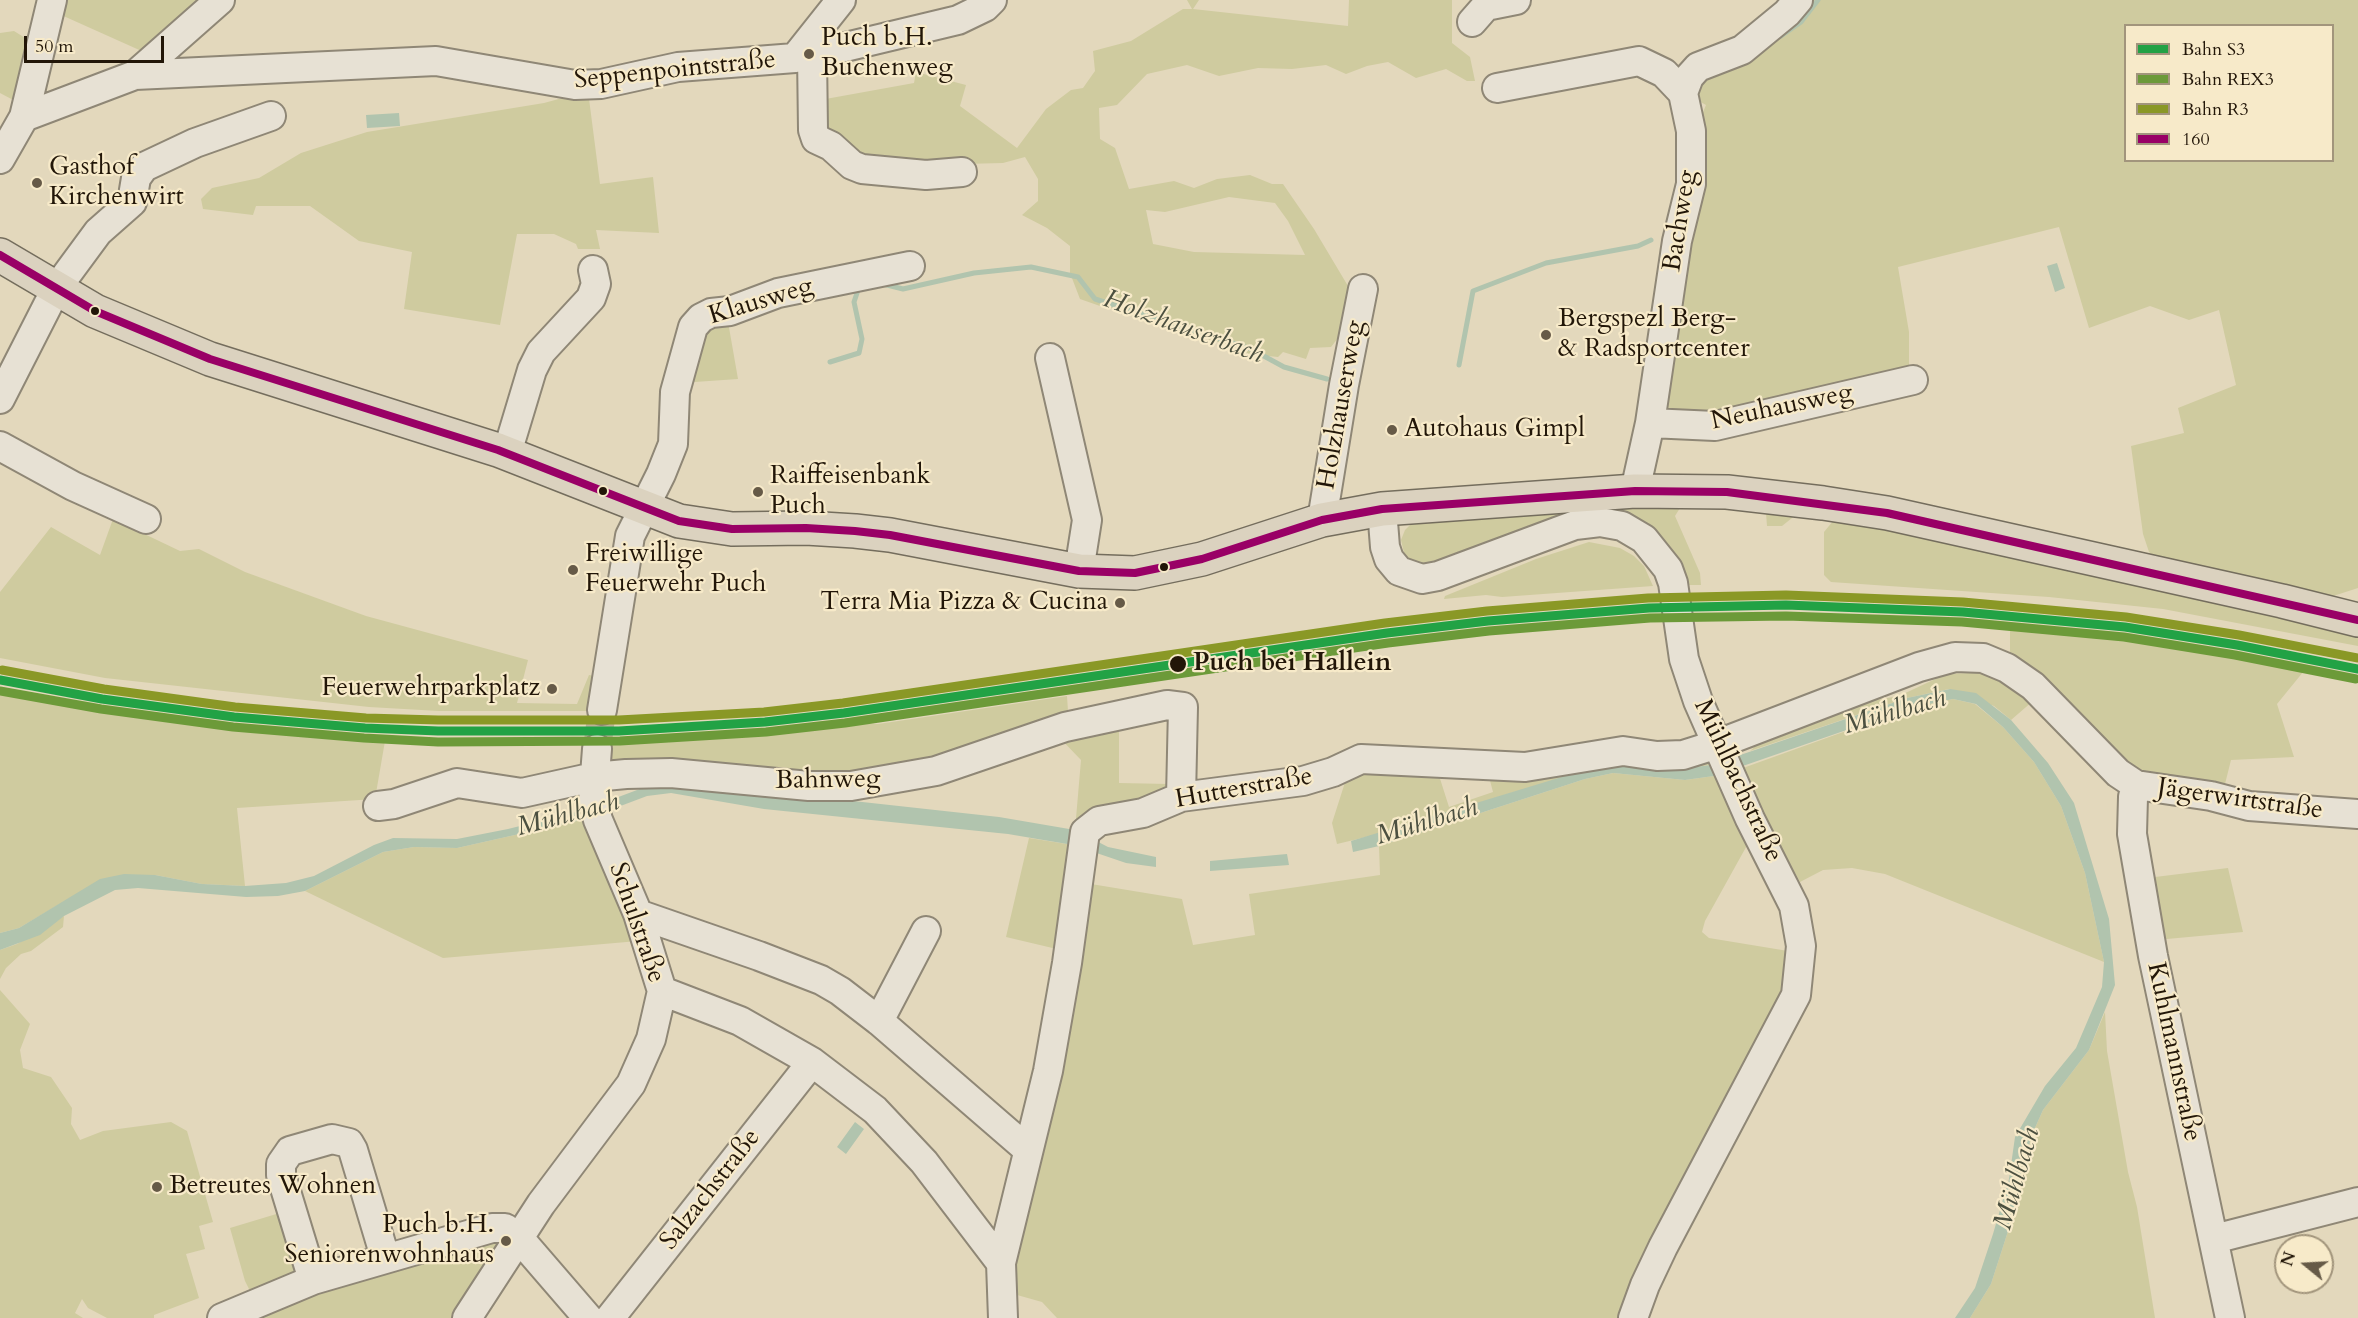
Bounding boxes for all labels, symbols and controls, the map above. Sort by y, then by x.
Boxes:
place label: Puch b.H. Buchenweg [821,23,953,84]
scale bar [27,24,166,62]
legend [2124,24,2334,162]
text: 50 m [35,34,74,59]
text: Bahn S3 [2182,37,2245,62]
street label: Seppenpointstraße [573,45,777,97]
marker: Puch b.H. Buchenweg [802,47,816,61]
text: Bahn REX3 [2182,67,2274,92]
text: Bahn R3 [2182,97,2249,122]
text: 160 [2182,127,2210,152]
place label: Gasthof Kirchenwirt [49,152,184,213]
street label: Bachweg [1658,168,1704,274]
marker: Gasthof Kirchenwirt [30,176,44,190]
street label: Klausweg [705,271,817,333]
water label: Holzhauserbach [1098,284,1268,372]
place label: Bergspezl Berg- & Radsportcenter [1558,304,1750,366]
unlabelled marker [89,305,101,317]
street label: Holzhauserweg [1312,318,1372,492]
marker: Bergspezl Berg- & Radsportcenter [1539,328,1553,342]
street label: Neuhausweg [1708,378,1856,438]
place label: Autohaus Gimpl [1404,414,1585,446]
marker: Autohaus Gimpl [1385,423,1399,437]
place label: Raiffeisenbank Puch [770,461,930,522]
unlabelled marker [597,485,609,497]
marker: Raiffeisenbank Puch [751,485,765,499]
place label: Freiwillige Feuerwehr Puch [585,539,766,600]
unlabelled marker [1158,561,1170,573]
marker: Freiwillige Feuerwehr Puch [566,563,580,577]
place label: Terra Mia Pizza & Cucina [820,587,1108,619]
marker: Terra Mia Pizza & Cucina [1113,596,1127,610]
place label: Puch bei Hallein [1193,648,1392,680]
marker: Puch bei Hallein [1168,654,1188,674]
place label: Feuerwehrparkplatz [321,673,540,705]
marker: Feuerwehrparkplatz [545,682,559,696]
water label: Mühlbach [1840,683,1950,743]
street label: Mühlbachstraße [1686,695,1788,867]
street label: Hutterstraße [1173,762,1315,816]
street label: Bahnweg [775,764,881,798]
street label: Jägerwirtstraße [2155,773,2325,827]
water label: Mühlbach [513,787,623,845]
water label: Mühlbach [1372,792,1482,854]
street label: Schulstraße [601,859,671,987]
street label: Kuhlmannstraße [2139,960,2207,1144]
street label: Salzachstraße [654,1123,768,1257]
water label: Mühlbach [1988,1124,2048,1234]
place label: Betreutes Wohnen [169,1171,376,1203]
marker: Betreutes Wohnen [150,1180,164,1194]
place label: Puch b.H. Seniorenwohnhaus [285,1210,494,1272]
marker: Puch b.H. Seniorenwohnhaus [499,1234,513,1248]
north arrow [2274,1234,2334,1294]
text: N [2276,1249,2301,1269]

